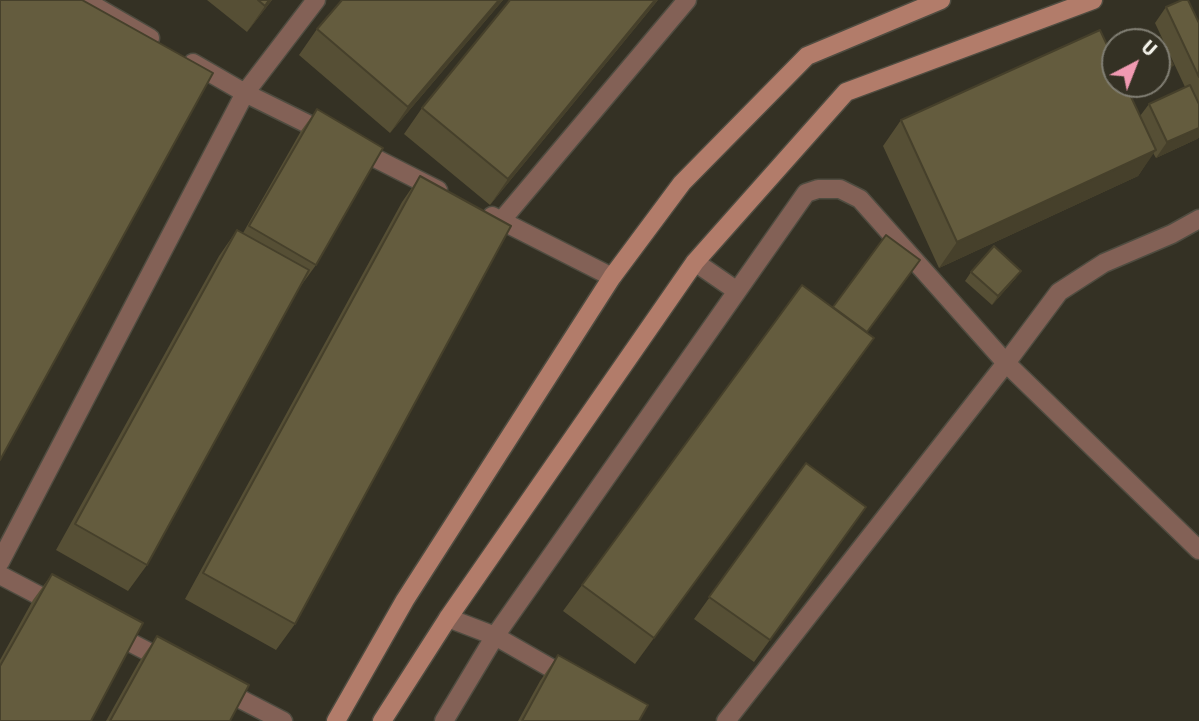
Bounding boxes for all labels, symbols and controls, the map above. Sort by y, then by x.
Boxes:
north arrow [1101,28,1171,98]
text: U [1137,36,1161,61]

